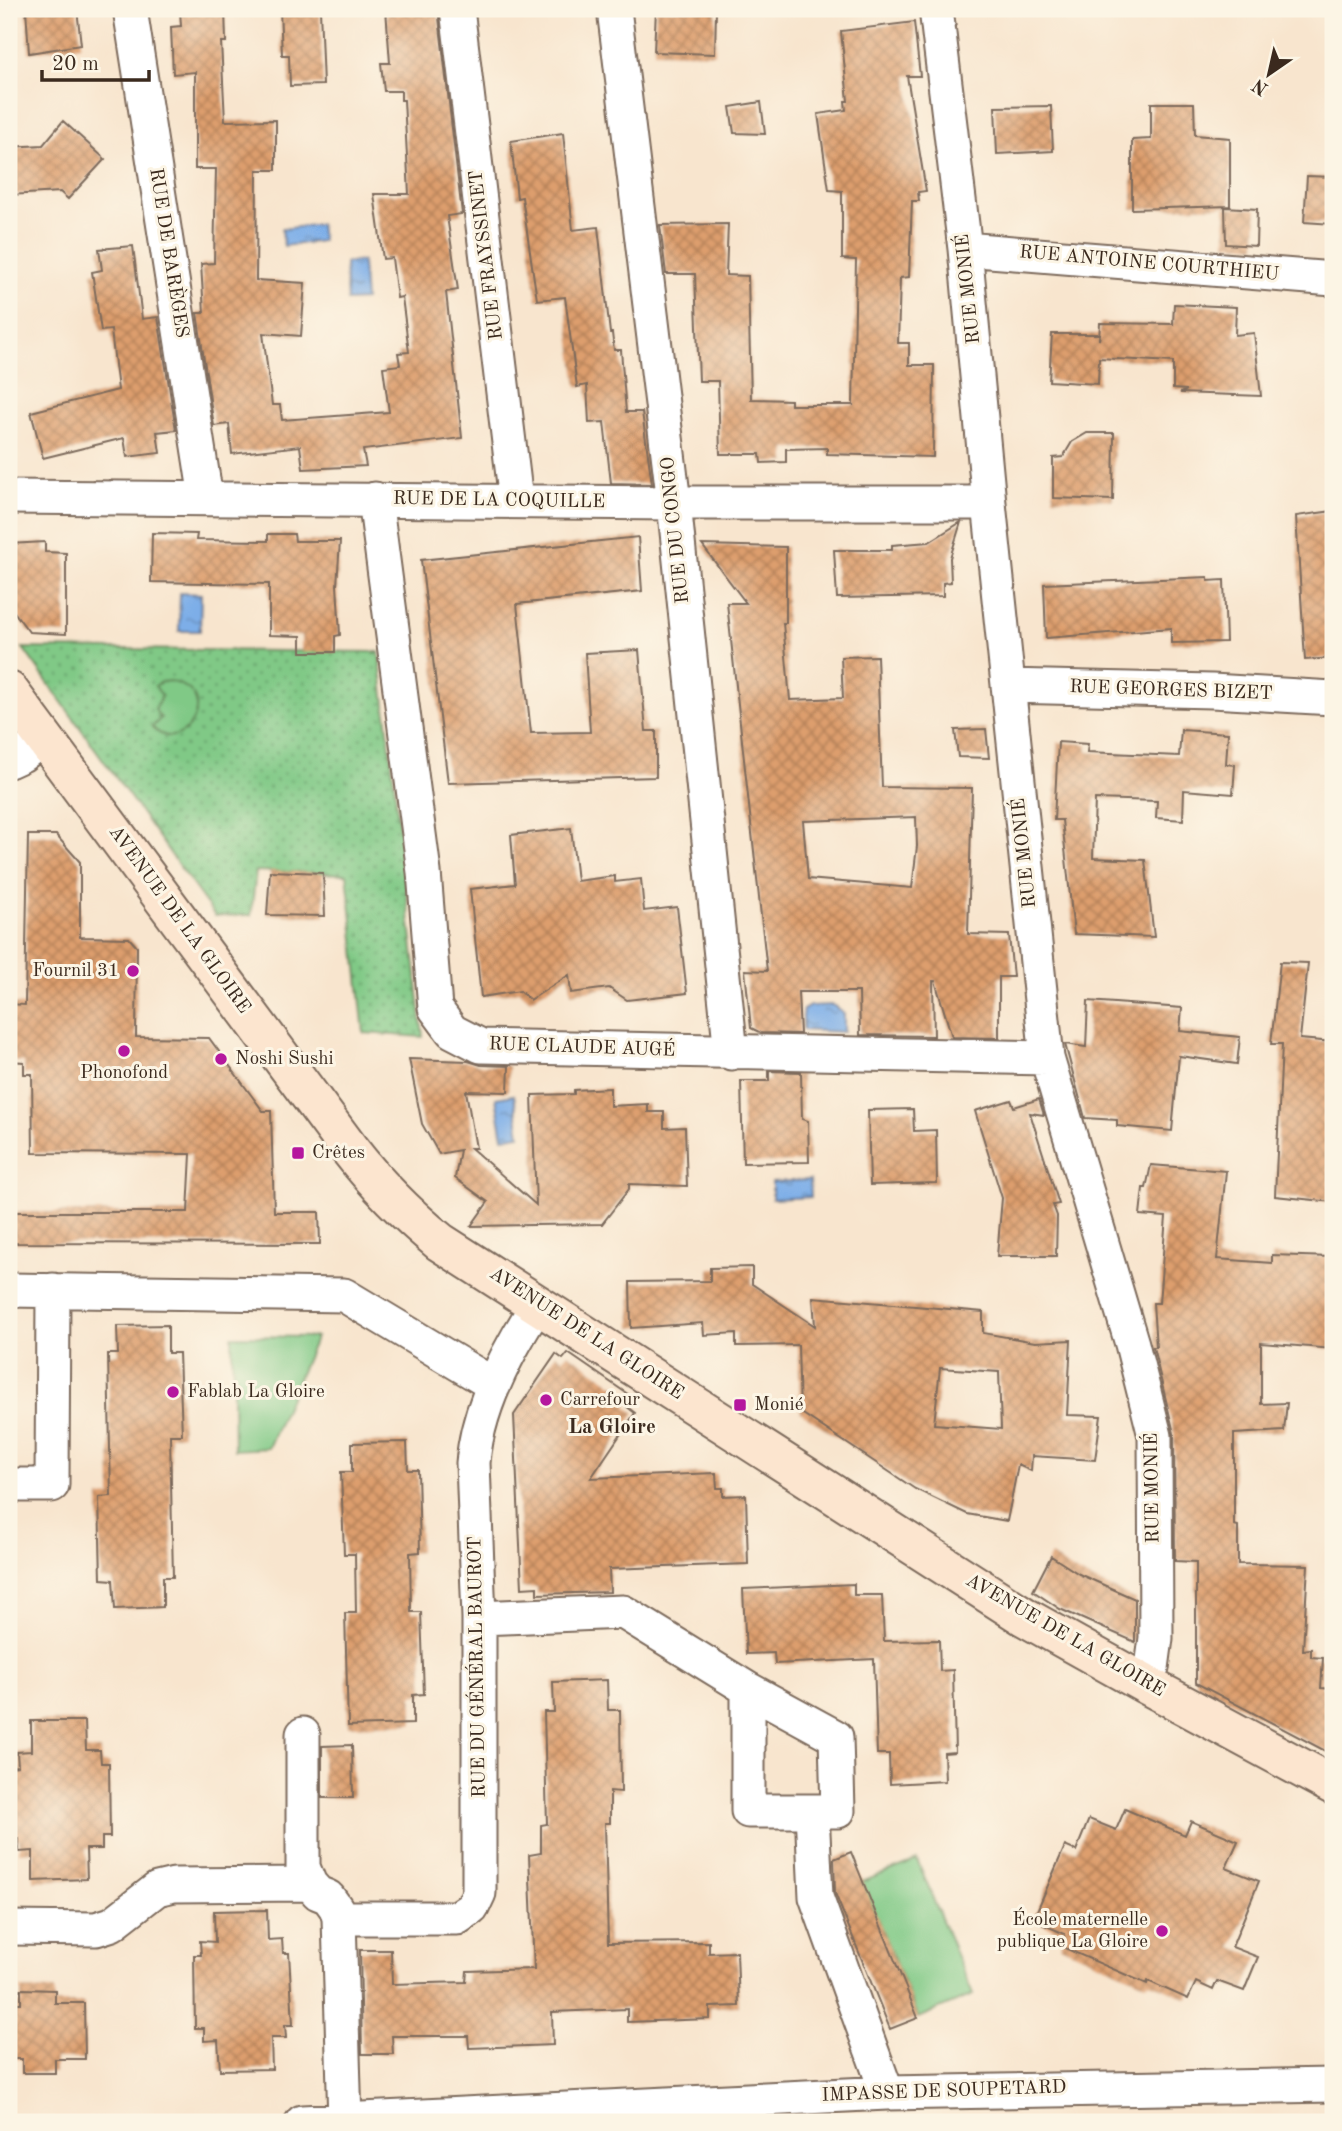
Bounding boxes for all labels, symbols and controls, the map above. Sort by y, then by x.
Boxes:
scale bar [42,38,149,82]
north arrow [1234,38,1304,108]
text: 20 m [52,54,99,75]
text: N [1249,74,1272,98]
street label: RUE DE BARÈGES [145,166,195,339]
street label: RUE FRAYSSINET [467,169,507,341]
street label: RUE MONIÉ [950,233,984,345]
street label: RUE ANTOINE COURTHIEU [1018,243,1280,285]
street label: RUE DU CONGO [659,455,693,605]
street label: RUE DE LA COQUILLE [393,490,605,512]
street label: RUE GEORGES BIZET [1069,678,1273,704]
street label: RUE MONIÉ [1006,797,1040,909]
street label: AVENUE DE LA GLOIRE [105,823,253,1017]
place label: Fournil 31 [32,962,119,981]
marker: Fournil 31 [125,963,141,979]
street label: RUE CLAUDE AUGÉ [488,1031,676,1061]
marker: Phonofond [116,1043,132,1059]
place label: Noshi Sushi [235,1050,334,1069]
marker: Noshi Sushi [213,1051,229,1067]
place label: Phonofond [80,1064,168,1083]
place label: Crêtes [312,1144,365,1163]
marker: Crêtes [290,1145,306,1161]
street label: AVENUE DE LA GLOIRE [486,1264,686,1404]
place label: Fablab La Gloire [187,1383,325,1402]
marker: Fablab La Gloire [165,1384,181,1400]
place label: Carrefour [560,1391,640,1410]
marker: Carrefour [538,1392,554,1408]
place label: Monié [754,1396,803,1415]
marker: Monié [732,1397,748,1413]
district label: La Gloire [568,1417,656,1438]
street label: RUE MONIÉ [1139,1433,1163,1544]
street label: RUE DU GÉNÉRAL BAUROT [462,1536,490,1798]
street label: AVENUE DE LA GLOIRE [962,1571,1168,1701]
place label: École maternelle publique La Gloire [997,1907,1148,1952]
marker: École maternelle publique La Gloire [1154,1923,1170,1939]
street label: IMPASSE DE SOUPETARD [821,2078,1067,2106]

